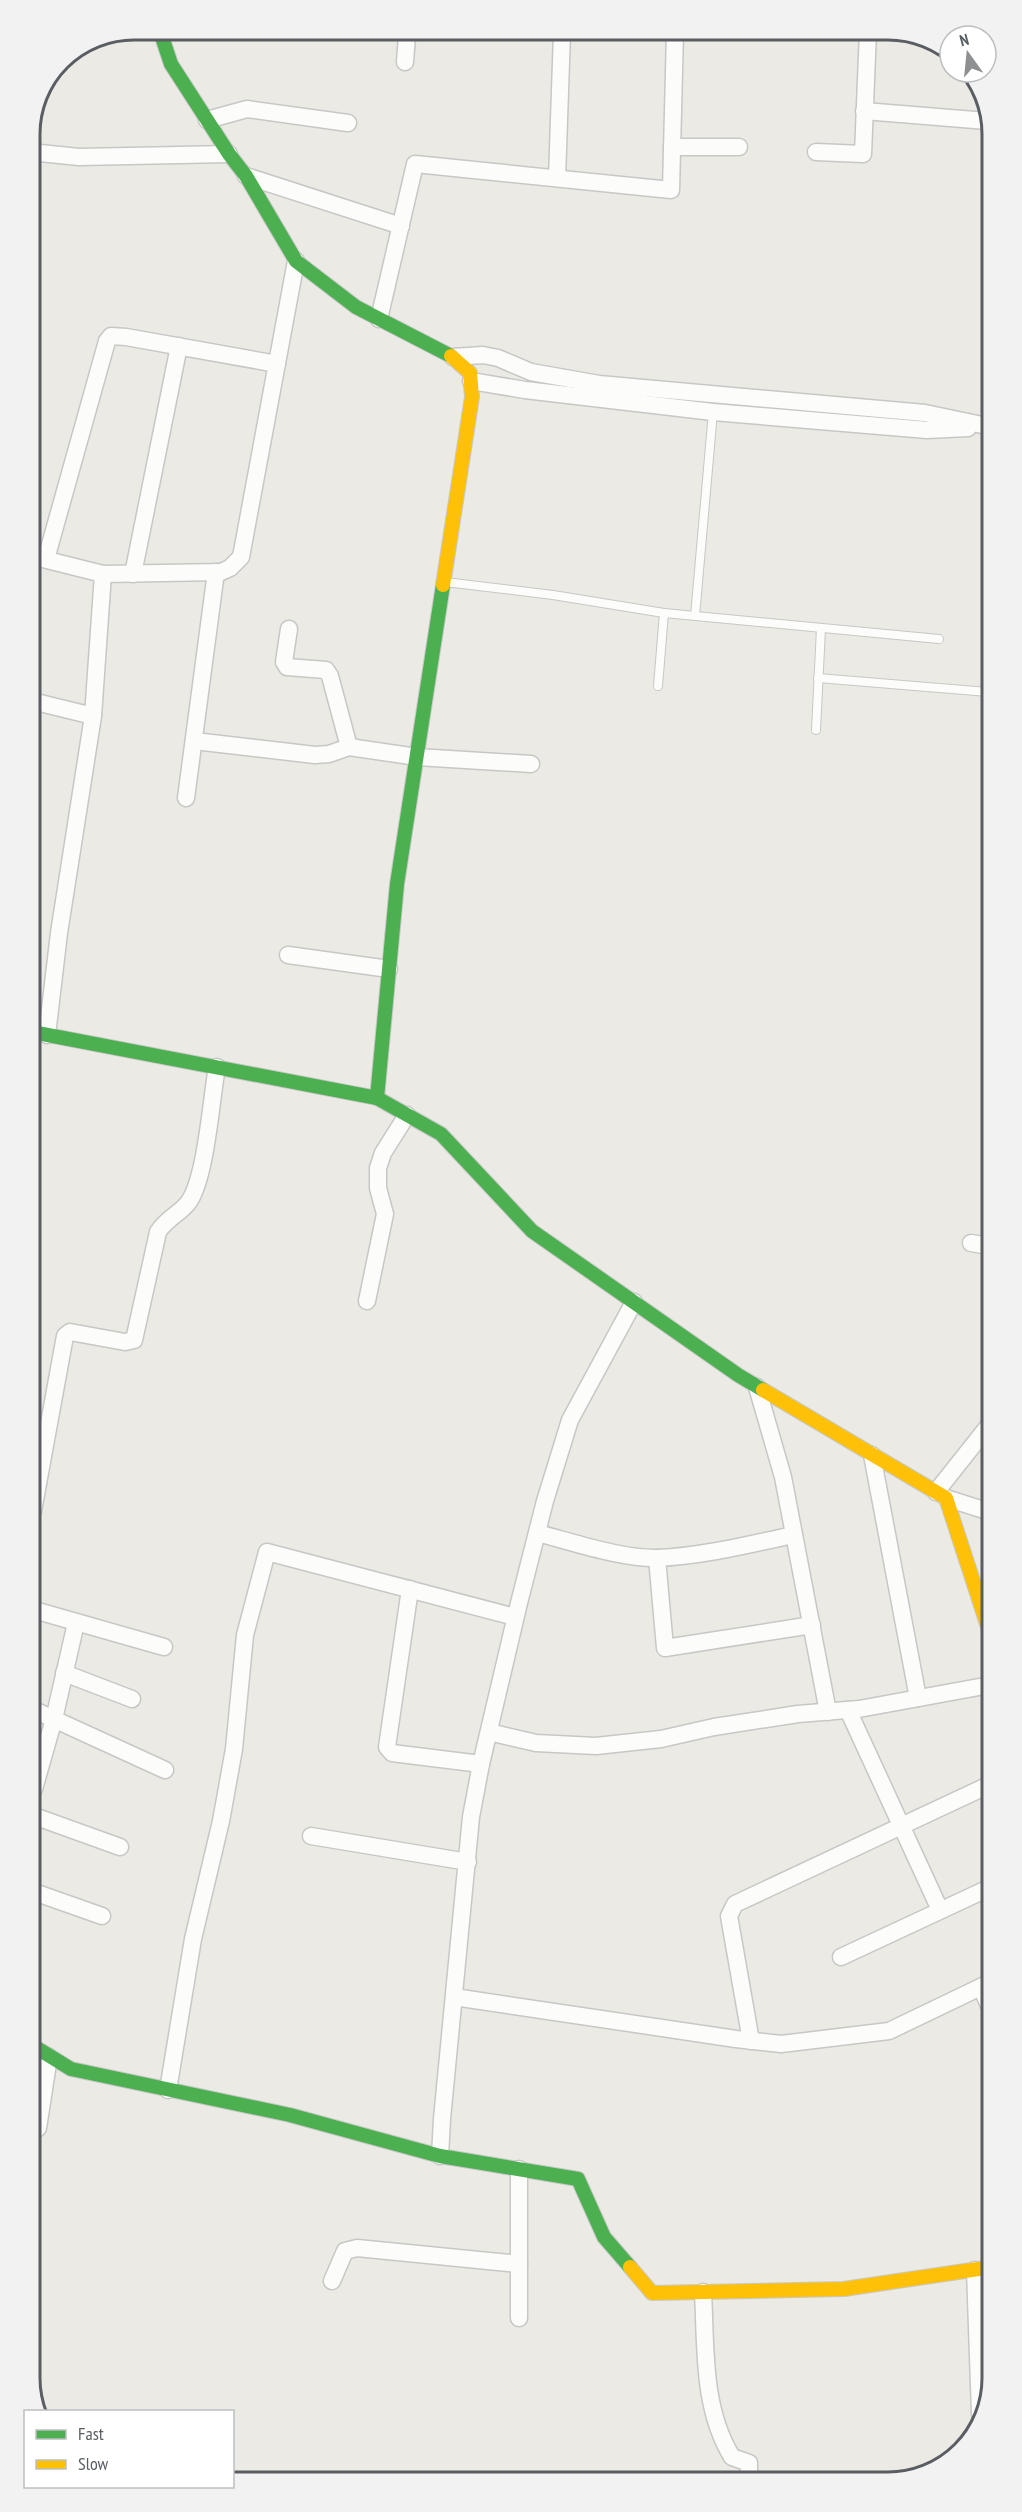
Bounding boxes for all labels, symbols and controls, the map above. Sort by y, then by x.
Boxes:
north arrow [938,24,998,84]
text: N [957,29,971,50]
legend [24,2410,234,2488]
text: Fast [78,2422,104,2445]
text: Slow [78,2452,109,2475]

